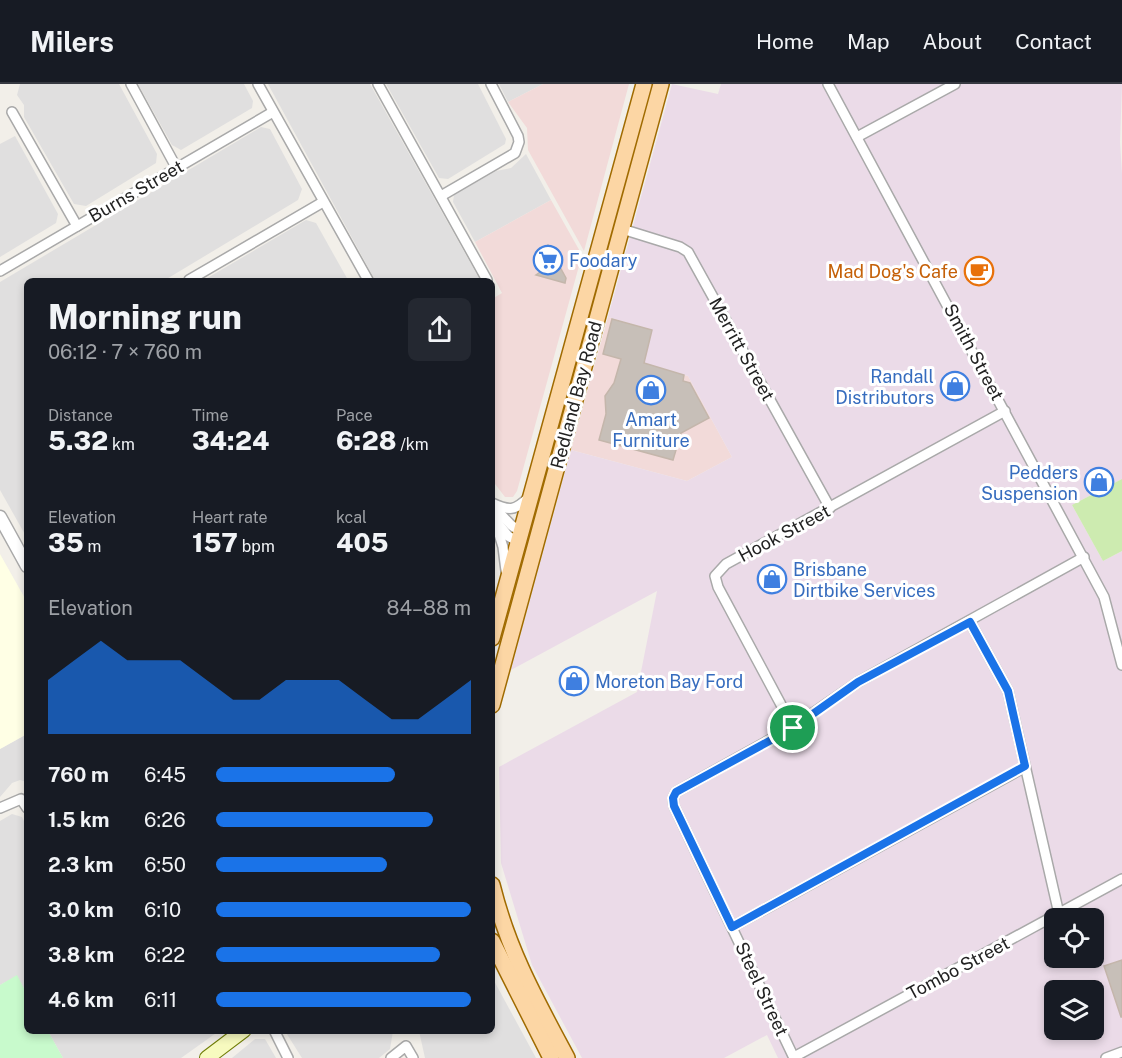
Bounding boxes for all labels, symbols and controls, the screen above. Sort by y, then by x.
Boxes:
text: Milers [30,25,114,58]
text: Home [756,29,814,54]
text: Map [847,29,890,54]
text: About [923,29,982,54]
text: Contact [1015,29,1092,54]
street label: Burns Street [85,155,187,227]
supermarket icon: Foodary [532,244,564,276]
place label: Foodary [569,250,638,271]
cafe icon: Mad Dog's Cafe [963,255,995,287]
place label: Mad Dog's Cafe [828,261,958,282]
street label: Merritt Street [705,294,779,404]
text: Morning run [48,298,242,336]
button: share [408,298,471,361]
street label: Smith Street [940,300,1008,404]
street label: Redland Bay Road [546,319,606,471]
text: 06:12 · 7 × 760 m [48,340,202,364]
place label: Randall Distributors [835,366,934,408]
shop icon: Randall Distributors [939,370,971,402]
shop icon: Amart Furniture [635,374,667,406]
text: Distance [48,406,113,425]
text: Time [192,406,228,425]
text: Pace [336,406,373,425]
place label: Amart Furniture [612,409,690,451]
text: 5.32 [48,425,108,456]
text: 34:24 [192,425,269,456]
text: 6:28 [336,425,396,456]
text: km [108,435,135,454]
text: /km [396,435,429,454]
place label: Pedders Suspension [981,462,1078,504]
shop icon: Pedders Suspension [1083,466,1115,498]
street label: Hook Street [734,500,834,566]
text: Elevation [48,508,116,527]
text: Heart rate [192,508,268,527]
text: kcal [336,508,367,527]
text: 35 [48,527,84,558]
text: 157 [192,527,238,558]
text: 405 [336,527,389,558]
text: m [84,537,101,556]
text: bpm [238,537,275,556]
place label: Brisbane Dirtbike Services [793,559,935,601]
shop icon: Brisbane Dirtbike Services [756,563,788,595]
text: Elevation [48,596,133,620]
text: 84–88 m [386,596,471,620]
shop icon: Moreton Bay Ford [558,665,590,697]
place label: Moreton Bay Ford [595,671,743,692]
pin [767,702,818,753]
icon: arrive [776,711,809,744]
text: 760 m [48,763,109,787]
text: 6:45 [144,763,186,787]
text: 1.5 km [48,808,109,832]
text: 6:26 [144,808,186,832]
text: 2.3 km [48,853,113,877]
text: 6:50 [144,853,186,877]
text: 3.0 km [48,898,114,922]
text: 6:10 [144,898,181,922]
map controls [1044,908,1104,1040]
button: locate [1044,908,1104,968]
street label: Tombo Street [903,932,1013,1004]
street label: Steel Street [731,939,793,1039]
text: 3.8 km [48,943,114,967]
text: 6:22 [144,943,185,967]
button: layers [1044,980,1104,1040]
text: 4.6 km [48,988,114,1012]
text: 6:11 [144,988,177,1012]

